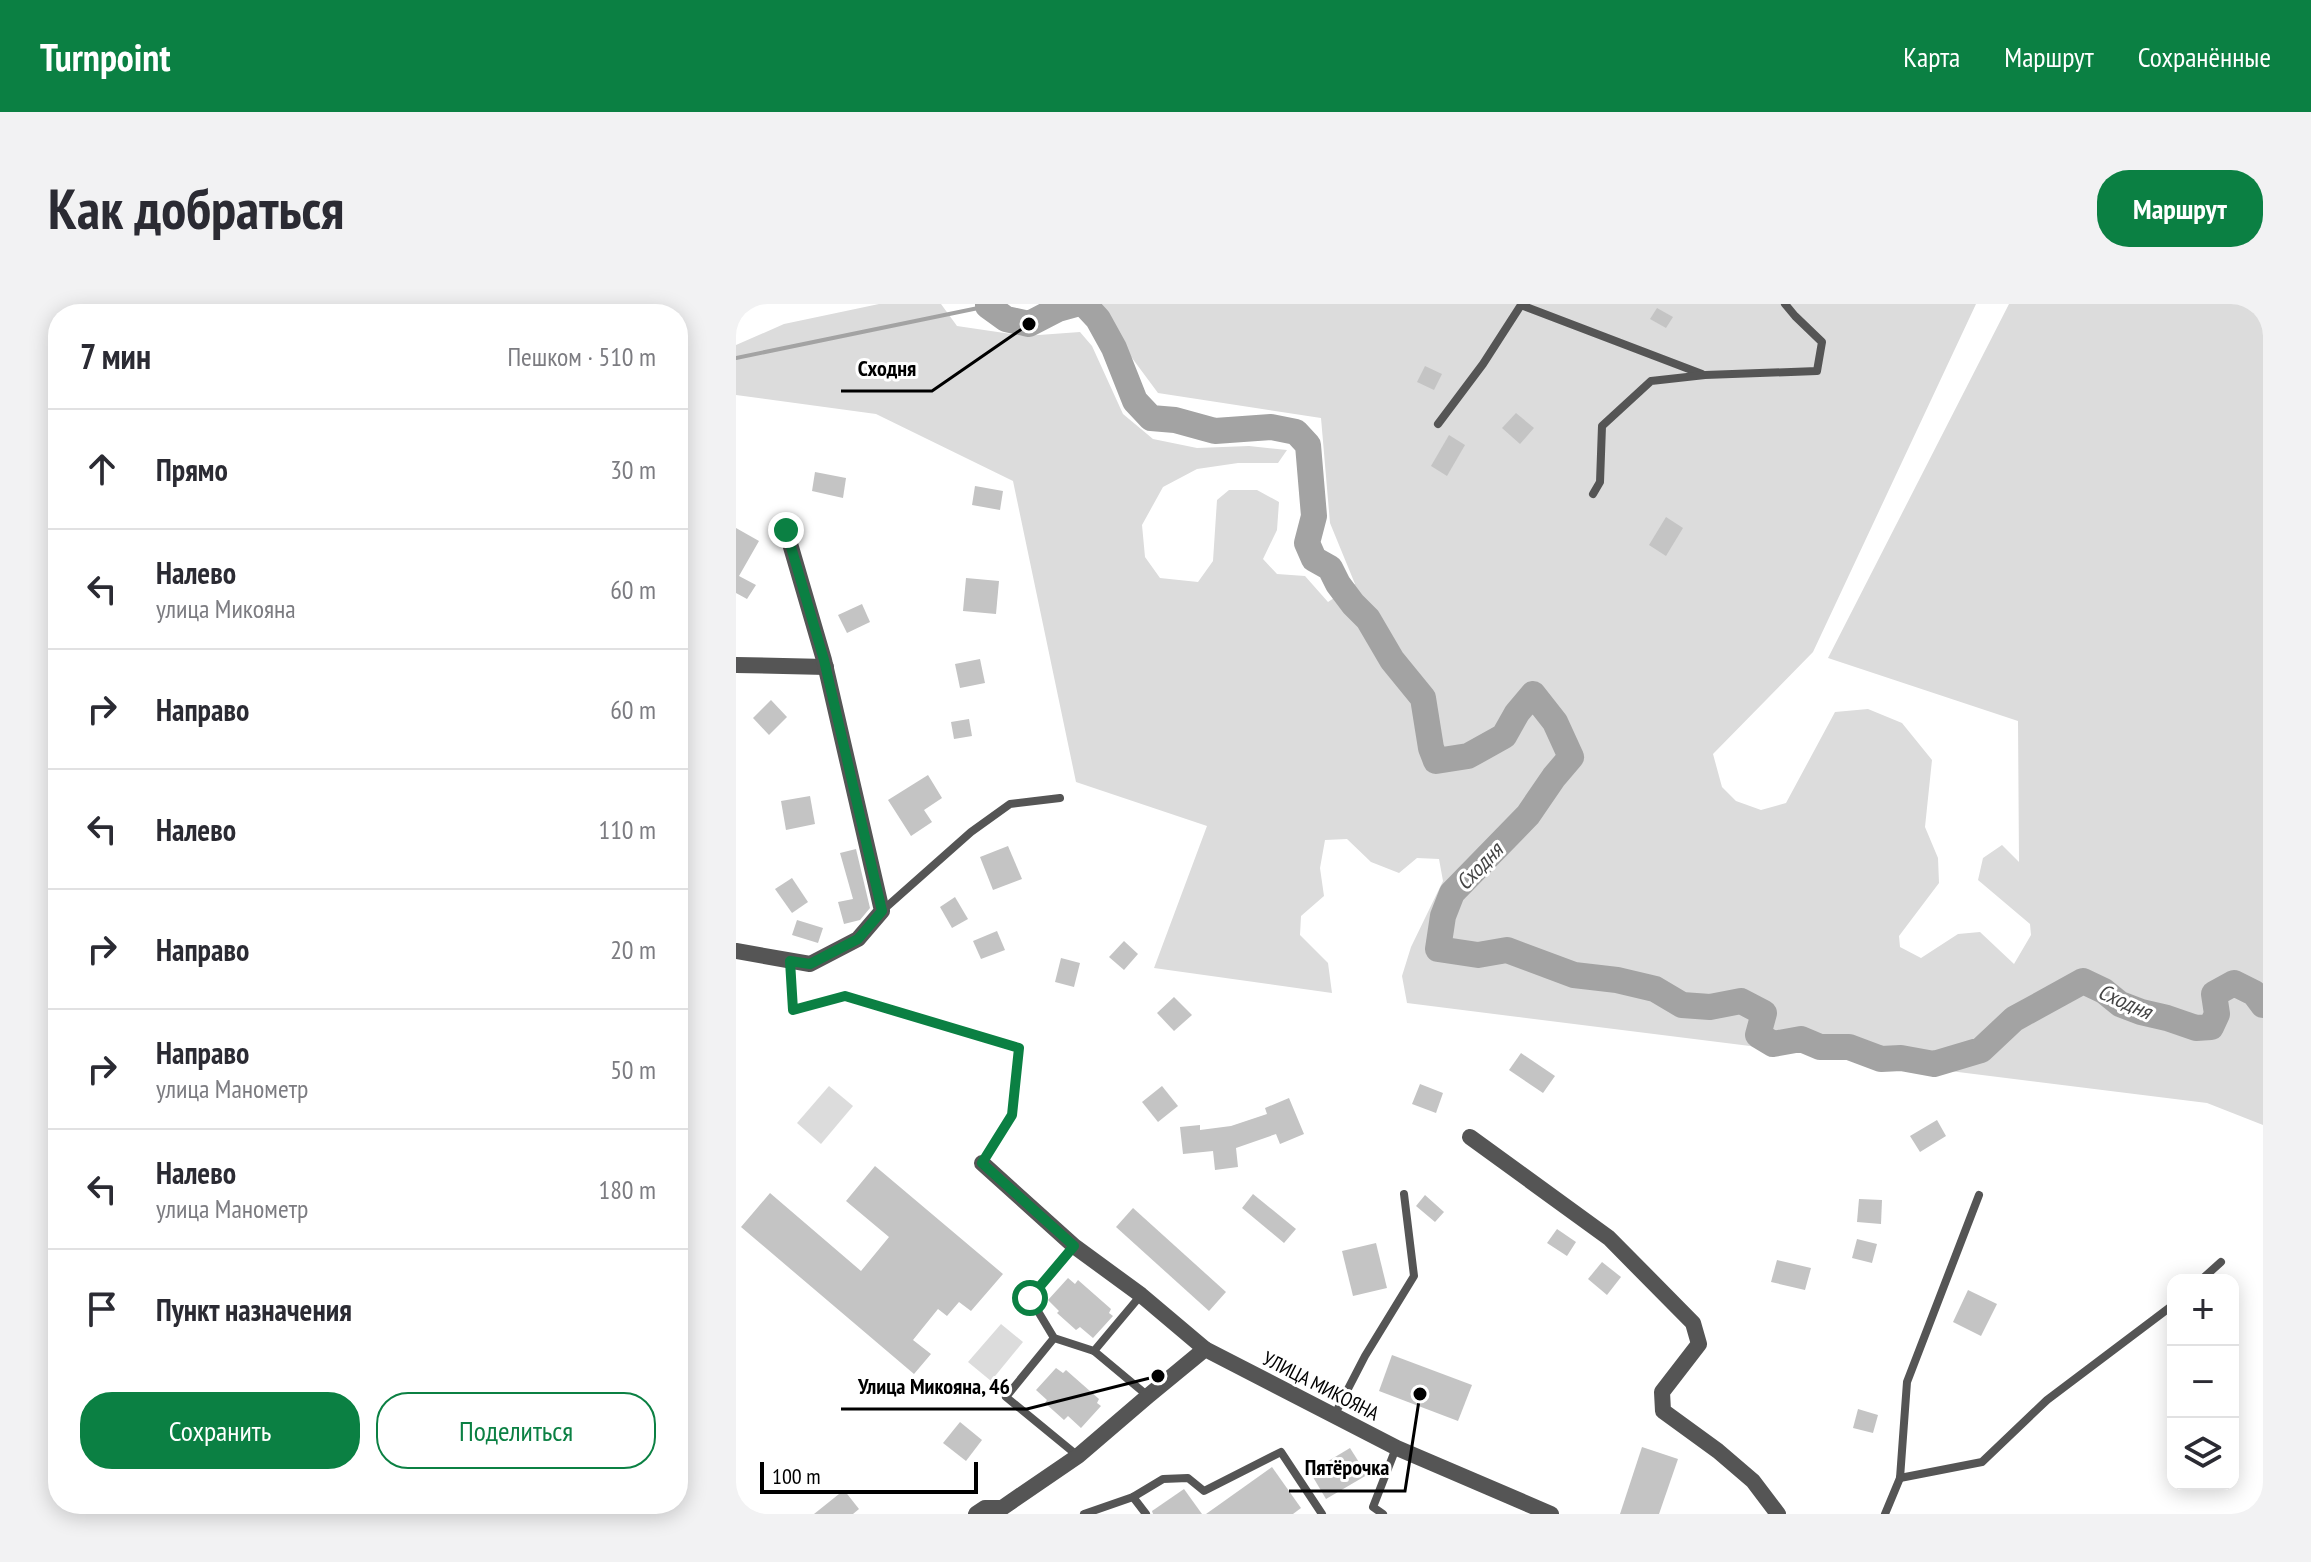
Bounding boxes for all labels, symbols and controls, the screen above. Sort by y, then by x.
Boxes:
text: Turnpoint [40,32,170,81]
text: Карта [1903,38,1960,75]
text: Маршрут [2004,38,2094,75]
text: Сохранённые [2138,38,2271,75]
button: Маршрут [2097,170,2263,247]
text: Как добраться [48,172,344,244]
text: 7 мин [80,334,151,378]
text: Пешком · 510 m [507,340,656,373]
callout: Сходня [841,345,932,391]
text: Сходня [858,354,916,382]
icon: ahead [80,447,124,491]
text: Прямо [156,450,228,489]
text: 30 m [610,453,656,486]
route end [768,512,804,548]
text: Налево [156,553,236,592]
icon: left [80,567,124,611]
text: 60 m [610,573,656,606]
text: улица Микояна [156,592,296,625]
icon: right [80,687,124,731]
text: Направо [156,690,249,729]
text: 60 m [610,693,656,726]
icon: left [80,807,124,851]
text: Налево [156,810,236,849]
text: 110 m [598,813,656,846]
water label: Сходня [1450,834,1510,896]
icon: right [80,927,124,971]
text: Направо [156,930,249,969]
text: 20 m [610,933,656,966]
water label: Сходня [2094,977,2158,1026]
text: Направо [156,1033,249,1072]
icon: right [80,1047,124,1091]
text: 50 m [610,1053,656,1086]
text: улица Манометр [156,1072,308,1105]
text: Налево [156,1153,236,1192]
icon: left [80,1167,124,1211]
text: 180 m [598,1173,656,1206]
text: улица Манометр [156,1192,308,1225]
map controls [2167,1274,2239,1490]
button: + [2167,1274,2239,1346]
route start [1012,1280,1048,1316]
icon: arrive [80,1287,124,1331]
text: Пункт назначения [156,1290,352,1329]
street label: УЛИЦА МИКОЯНА [1258,1346,1384,1427]
button: − [2167,1346,2239,1418]
callout: Улица Микояна, 46 [841,1363,1027,1409]
text: Улица Микояна, 46 [857,1372,1010,1400]
button: Сохранить [80,1392,360,1469]
button: Поделиться [376,1392,656,1469]
button: layers [2167,1418,2239,1490]
callout: Пятёрочка [1289,1445,1405,1491]
text: Пятёрочка [1305,1453,1389,1481]
scale bar [760,1458,978,1494]
text: 100 m [772,1462,821,1490]

